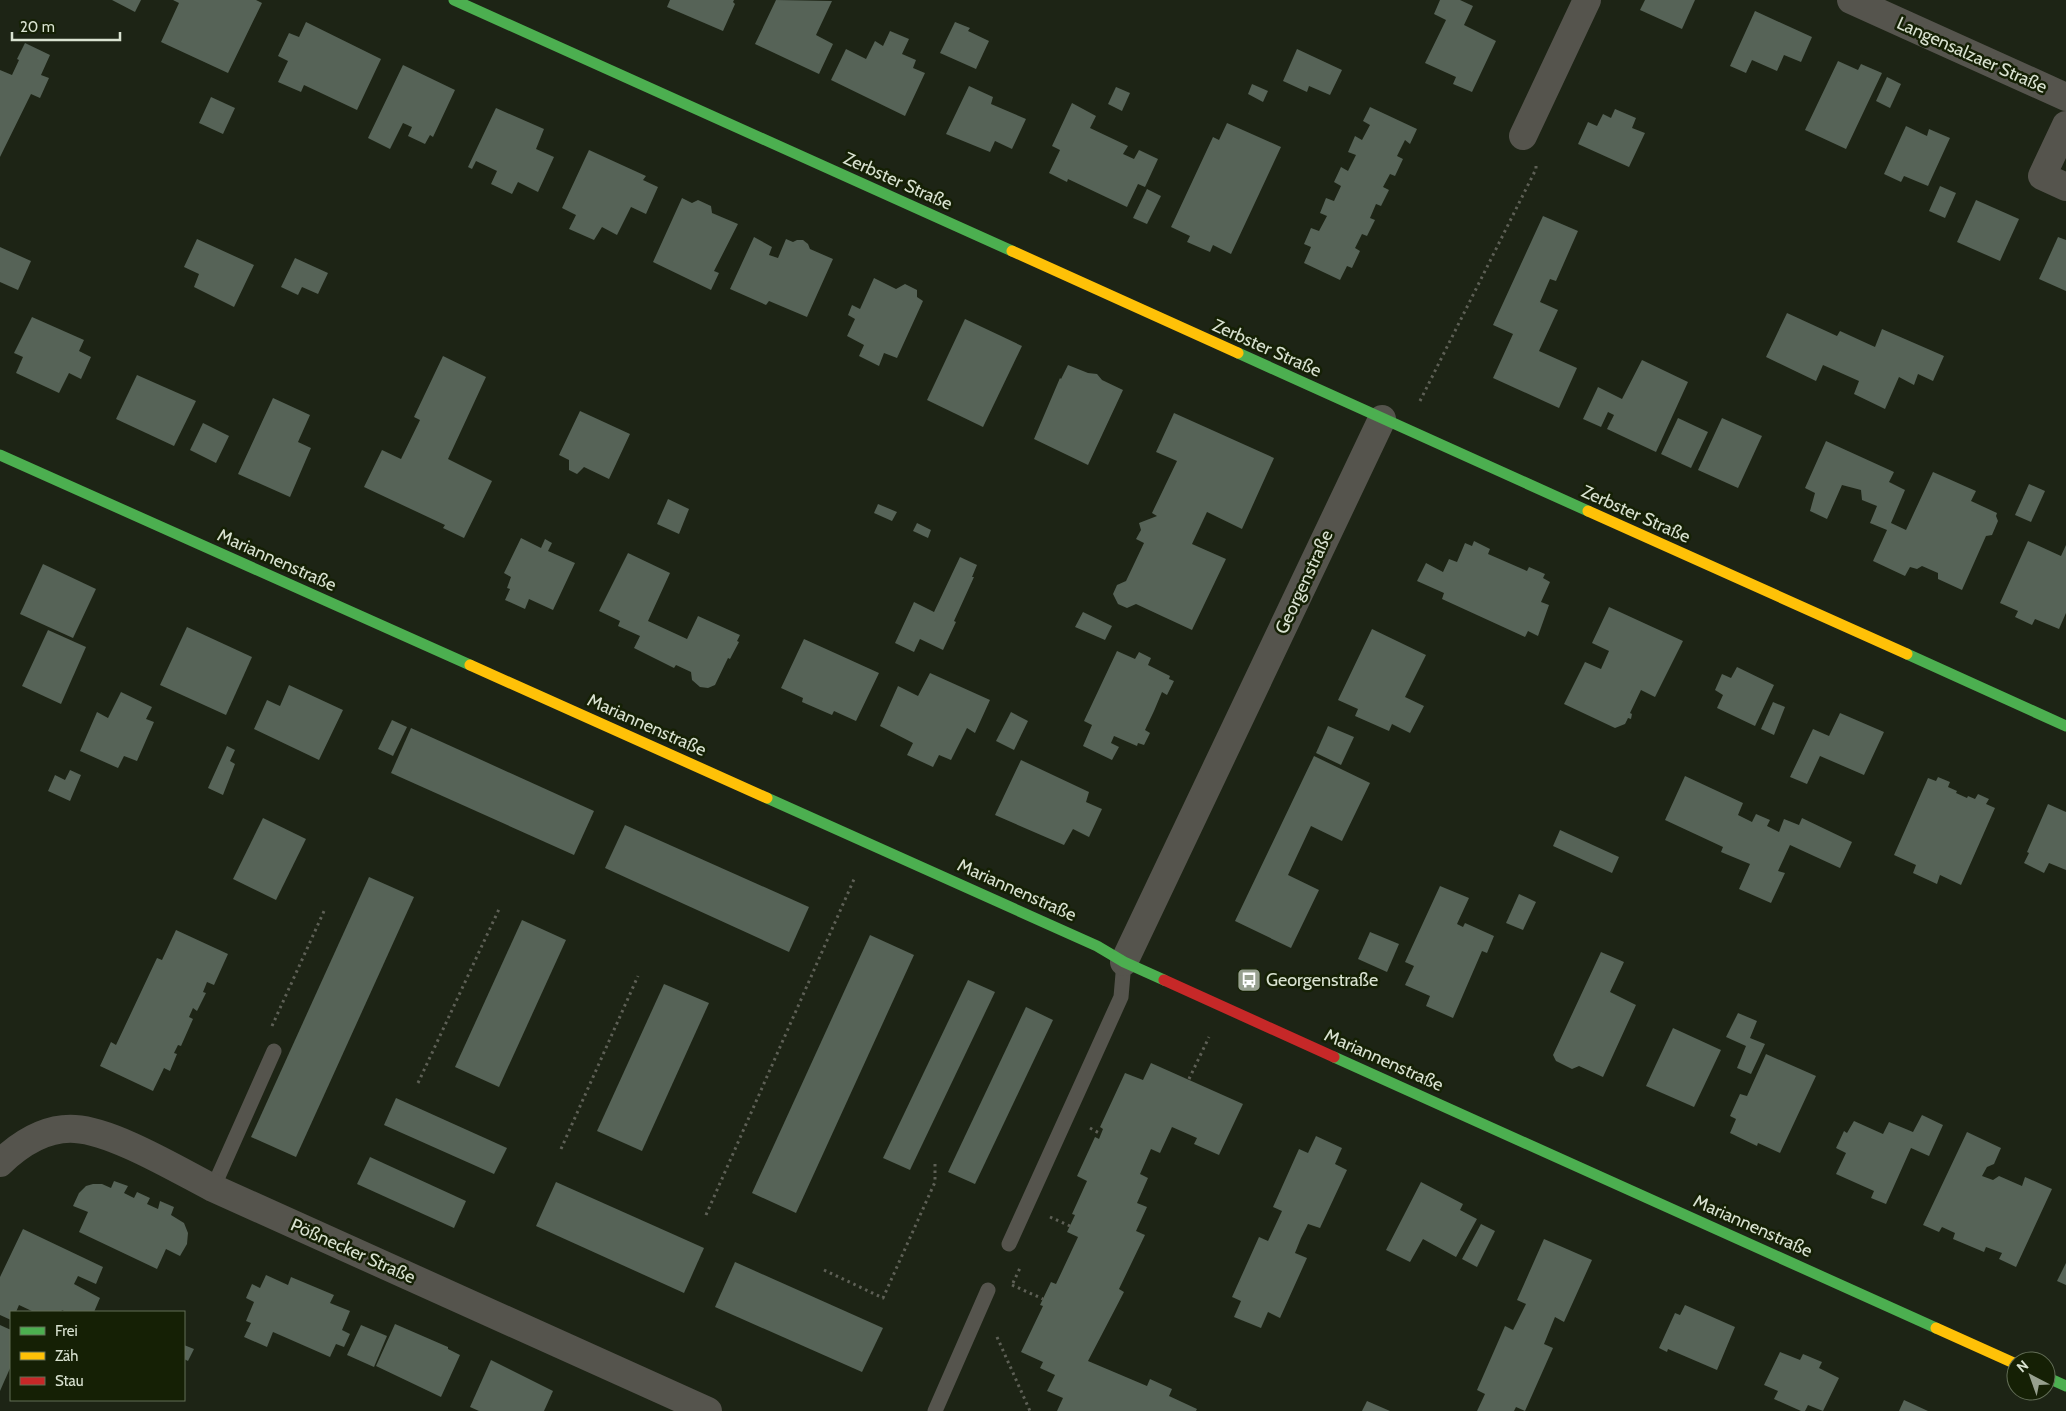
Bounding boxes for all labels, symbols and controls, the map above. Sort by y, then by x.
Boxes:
scale bar [12,10,120,42]
street label: Langensalzaer Straße [1893,12,2051,98]
text: 20 m [20,18,55,36]
street label: Zerbster Straße [840,147,956,215]
street label: Zerbster Straße [1209,314,1325,382]
street label: Zerbster Straße [1578,480,1694,548]
street label: Mariannenstraße [214,524,340,596]
street label: Georgenstraße [1270,527,1338,637]
street label: Mariannenstraße [584,689,710,761]
street label: Mariannenstraße [954,854,1080,926]
bus stop icon: Georgenstraße [1236,967,1262,993]
place label: Georgenstraße [1266,969,1378,991]
street label: Mariannenstraße [1321,1024,1447,1096]
street label: Mariannenstraße [1690,1190,1816,1262]
street label: Pößnecker Straße [287,1214,419,1288]
legend [10,1311,185,1401]
text: Frei [55,1322,78,1340]
text: Zäh [55,1347,78,1365]
north arrow [2006,1351,2056,1401]
text: N [2013,1356,2032,1376]
text: Stau [55,1372,84,1390]

